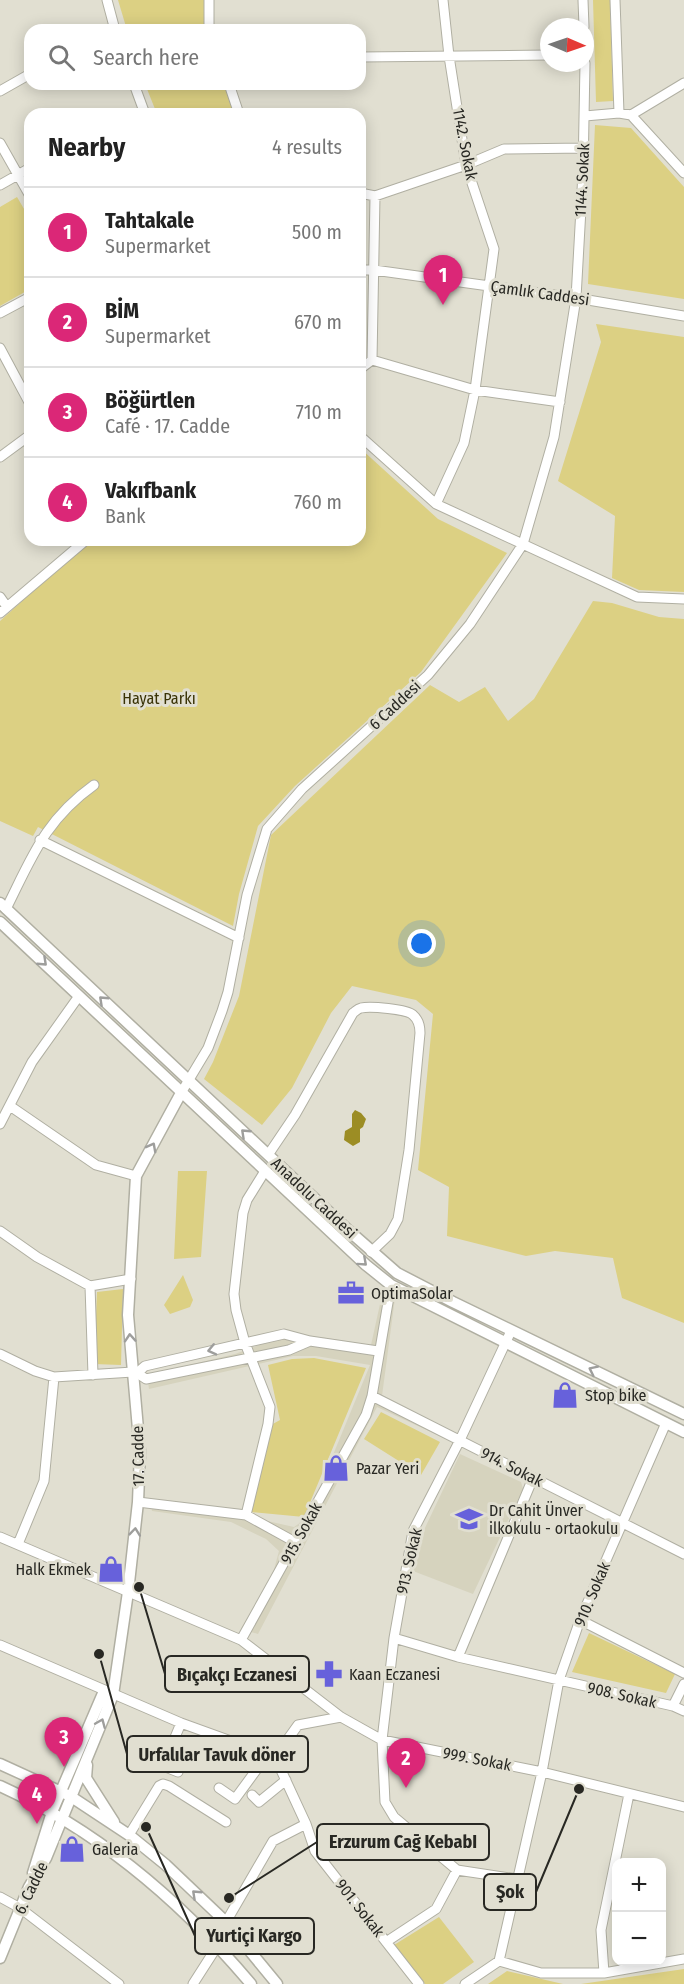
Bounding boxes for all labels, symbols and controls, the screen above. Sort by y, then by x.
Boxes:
north arrow [540,18,594,72]
search box [24,24,366,90]
icon: search [45,41,78,74]
text: Search here [93,44,199,71]
street label: 1142. Sokak [449,106,481,182]
text: Nearby [48,132,125,163]
text: 4 results [272,135,342,159]
street label: 1144. Sokak [571,142,593,217]
text: Tahtakale [105,207,194,234]
text: 1 [63,220,72,244]
text: 500 m [292,220,342,244]
text: Supermarket [105,234,211,258]
pin: 1 [424,256,462,305]
street label: Çamlık Caddesi [489,277,590,310]
text: BİM [105,297,139,324]
text: 2 [63,310,72,334]
text: 670 m [294,310,342,334]
text: Supermarket [105,324,211,348]
text: Böğürtlen [105,387,195,414]
text: 3 [63,400,72,424]
text: 710 m [296,400,342,424]
text: Café · 17. Cadde [105,414,230,438]
text: Vakıfbank [105,477,196,504]
text: 4 [62,490,73,514]
text: 760 m [294,490,342,514]
text: Bank [105,504,146,528]
street label: 6 Caddesi [365,676,425,734]
park label: Hayat Parkı [122,689,196,708]
your location [407,929,436,958]
one-way arrow [36,955,46,966]
one-way arrow [99,996,109,1007]
one-way arrow [241,1129,252,1140]
one-way arrow [145,1143,156,1153]
street label: Anadolu Caddesi [267,1154,361,1242]
one-way arrow [356,1255,366,1266]
office icon: OptimaSolar [336,1278,366,1308]
place label: OptimaSolar [371,1284,453,1303]
one-way arrow [124,1333,137,1342]
one-way arrow [207,1343,217,1356]
one-way arrow [589,1366,600,1378]
shop icon: Stop bike [550,1380,580,1410]
place label: Stop bike [585,1386,646,1405]
street label: 17. Cadde [128,1425,148,1487]
street label: 914. Sokak [478,1443,547,1491]
shop icon: Pazar Yeri [321,1453,351,1483]
place label: Pazar Yeri [356,1459,419,1478]
street label: 915. Sokak [276,1499,326,1567]
place label: Dr Cahit Ünver ilkokulu - ortaokulu [489,1501,618,1538]
school or university icon: Dr Cahit Ünver ilkokulu - ortaokulu [454,1504,484,1534]
street label: 913. Sokak [392,1526,426,1596]
one-way arrow [128,1527,141,1536]
shop icon: Halk Ekmek [96,1554,126,1584]
street label: 910. Sokak [570,1558,614,1629]
place label: Halk Ekmek [16,1560,92,1579]
callout: Bıçakçı Eczanesi [165,1656,309,1692]
pharmacy icon: Kaan Eczanesi [314,1659,344,1689]
text: Bıçakçı Eczanesi [177,1664,297,1686]
place label: Kaan Eczanesi [349,1665,440,1684]
street label: 908. Sokak [586,1678,659,1712]
pin: 3 [44,1718,84,1767]
one-way arrow [94,1718,106,1729]
callout: Urfalılar Tavuk döner [127,1736,308,1772]
pin: 2 [386,1738,426,1788]
street label: 999. Sokak [441,1743,513,1775]
text: Urfalılar Tavuk döner [139,1744,296,1766]
pin: 4 [18,1774,57,1824]
callout: Erzurum Caḡ KebabI [317,1824,489,1860]
text: Erzurum Caḡ KebabI [329,1831,477,1853]
shop icon: Galeria [57,1834,87,1864]
place label: Galeria [92,1840,139,1859]
map controls [612,1858,666,1966]
button: + [612,1858,666,1912]
street label: 6. Cadde [10,1859,52,1917]
callout: Şok [484,1874,536,1910]
street label: 901. Sokak [332,1875,389,1941]
text: Şok [496,1881,525,1903]
one-way arrow [193,1890,204,1901]
button: − [612,1912,666,1966]
callout: Yurtiçi Kargo [195,1918,314,1954]
text: Yurtiçi Kargo [205,1925,302,1947]

